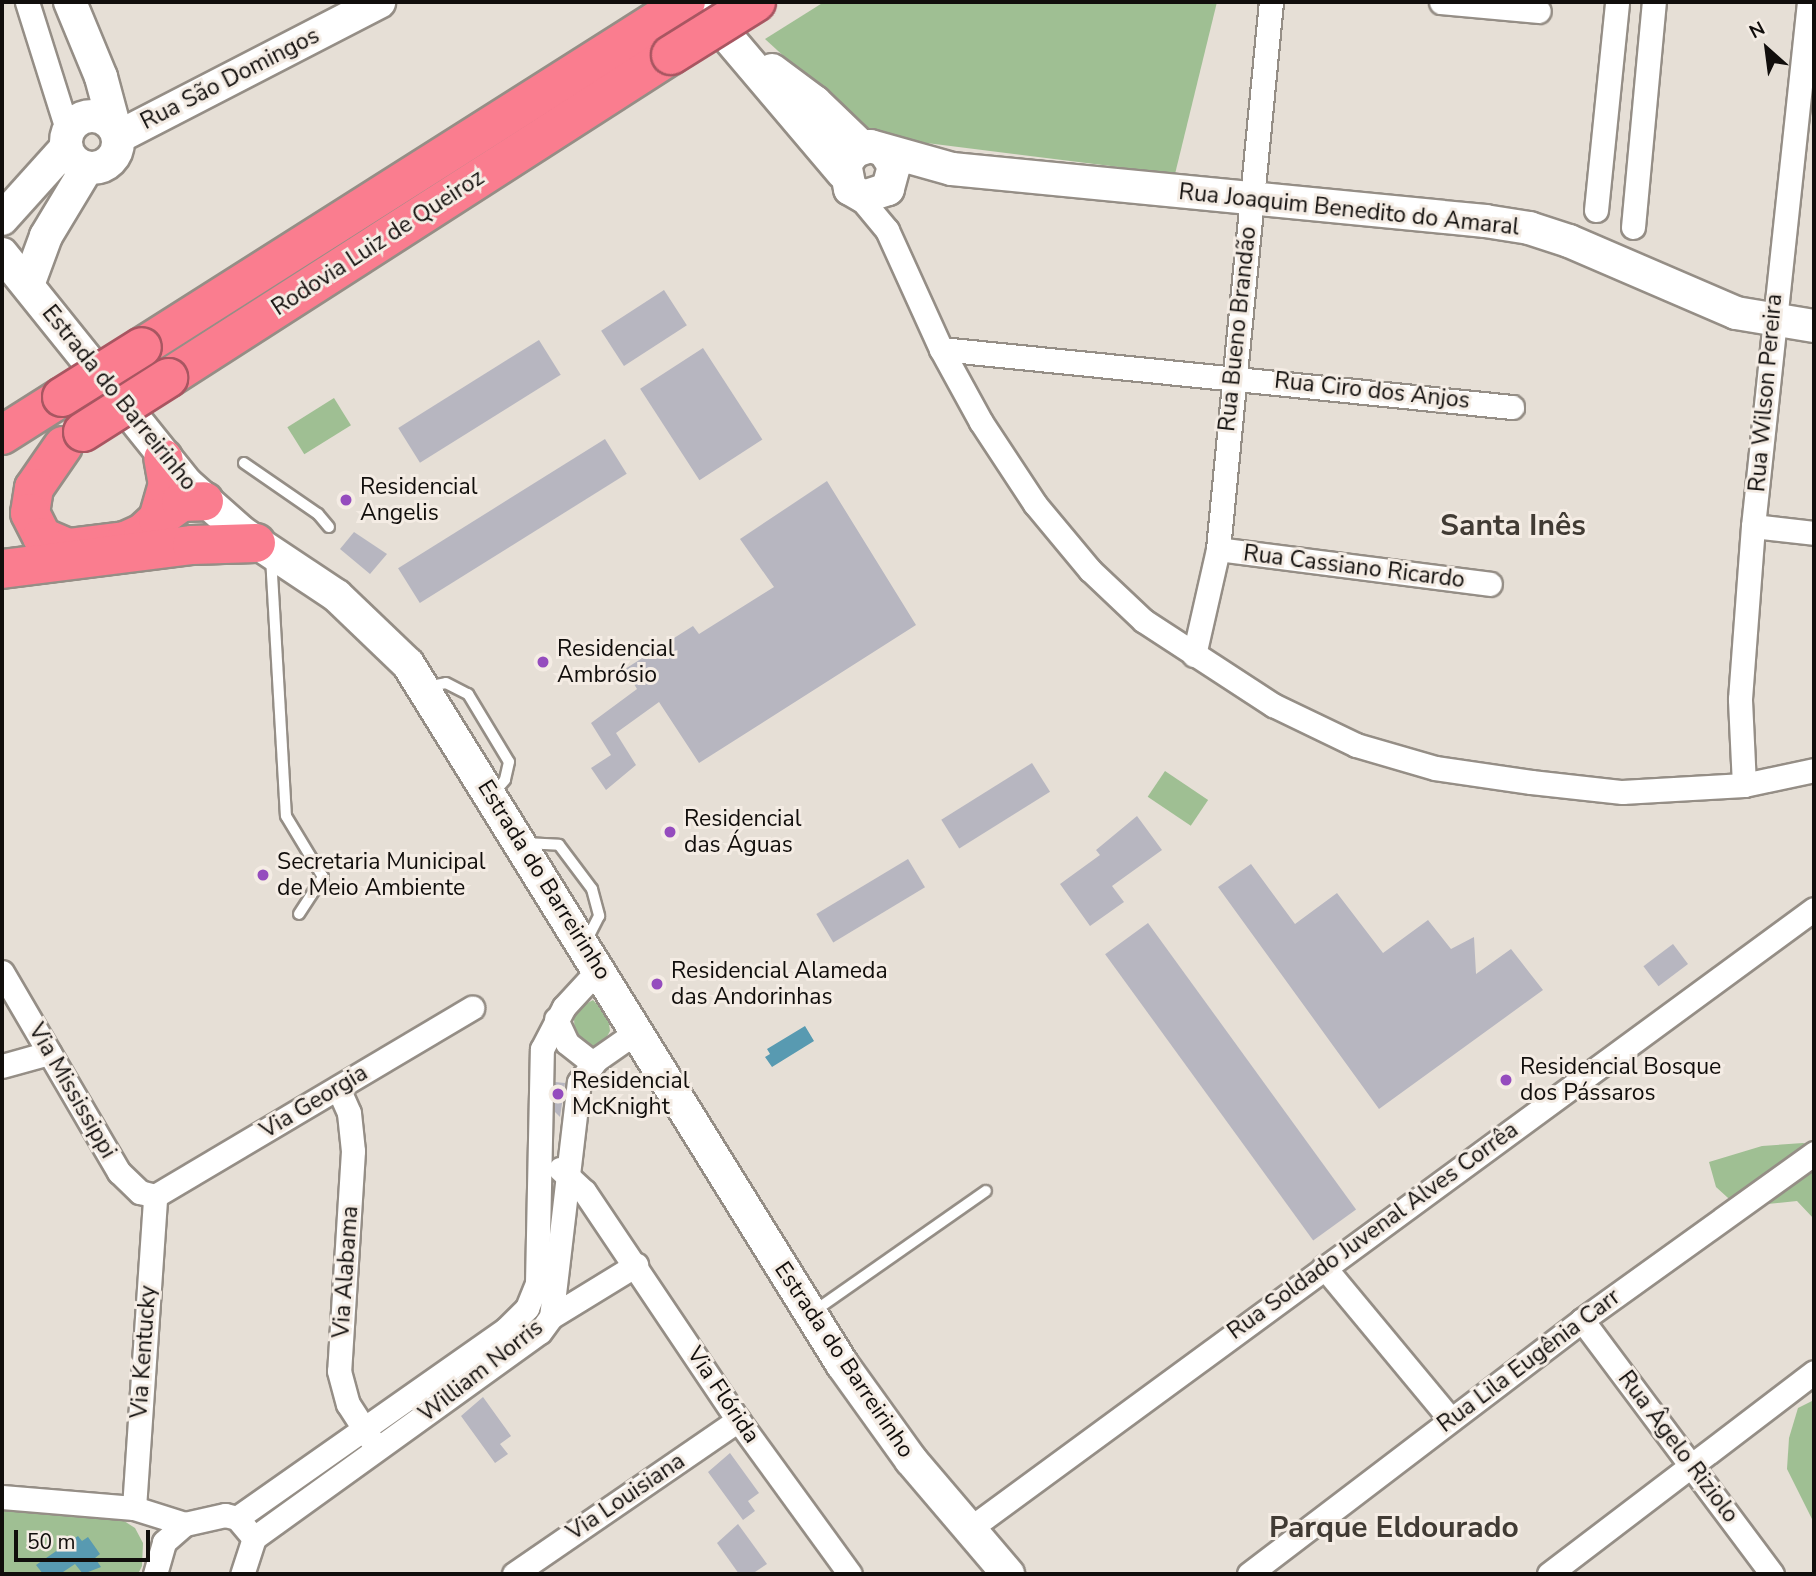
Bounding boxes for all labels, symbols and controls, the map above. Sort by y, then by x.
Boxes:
north arrow [1732,14,1802,84]
text: N [1745,16,1770,45]
street label: Rua São Domingos [136,22,324,136]
street label: Rodovia Luiz de Queiroz [267,164,489,322]
street label: Rua Joaquim Benedito do Amaral [1177,178,1521,242]
street label: Rua Bueno Brandão [1214,225,1262,433]
street label: Rua Wilson Pereira [1744,293,1788,493]
street label: Estrada do Barreirinho [36,300,202,496]
street label: Rua Ciro dos Anjos [1273,367,1471,415]
place label: Residencial Angelis [360,473,477,527]
marker: Residencial Angelis [338,492,354,508]
district label: Santa Inês [1440,508,1586,544]
street label: Rua Cassiano Ricardo [1242,540,1466,594]
place label: Residencial Ambrósio [557,635,674,689]
marker: Residencial Ambrósio [535,654,551,670]
street label: Estrada do Barreirinho [471,775,617,985]
place label: Residencial das Águas [684,805,801,859]
marker: Residencial das Águas [662,824,678,840]
place label: Secretaria Municipal de Meio Ambiente [277,848,486,902]
marker: Secretaria Municipal de Meio Ambiente [255,867,271,883]
place label: Residencial Alameda das Andorinhas [671,957,888,1011]
marker: Residencial Alameda das Andorinhas [649,976,665,992]
street label: Via Mississippi [22,1019,122,1163]
place label: Residencial Bosque dos Pássaros [1520,1053,1721,1107]
street label: Via Georgia [255,1059,373,1145]
place label: Residencial McKnight [572,1067,689,1121]
marker: Residencial Bosque dos Pássaros [1498,1072,1514,1088]
marker: Residencial McKnight [550,1086,566,1102]
street label: Rua Soldado Juvenal Alves Corrêa [1222,1116,1524,1346]
street label: Via Alabama [328,1205,364,1339]
street label: Estrada do Barreirinho [768,1257,920,1463]
street label: Rua Lila Eugênia Carr [1432,1283,1626,1439]
street label: Via Kentucky [126,1285,162,1419]
street label: William Norris [413,1314,549,1428]
street label: Via Flórida [681,1341,765,1449]
street label: Rua Âgelo Riziolo [1612,1366,1744,1528]
street label: Via Louisiana [562,1447,690,1547]
district label: Parque Eldourado [1269,1510,1519,1546]
scale bar [18,1516,154,1560]
text: 50 m [27,1528,76,1556]

